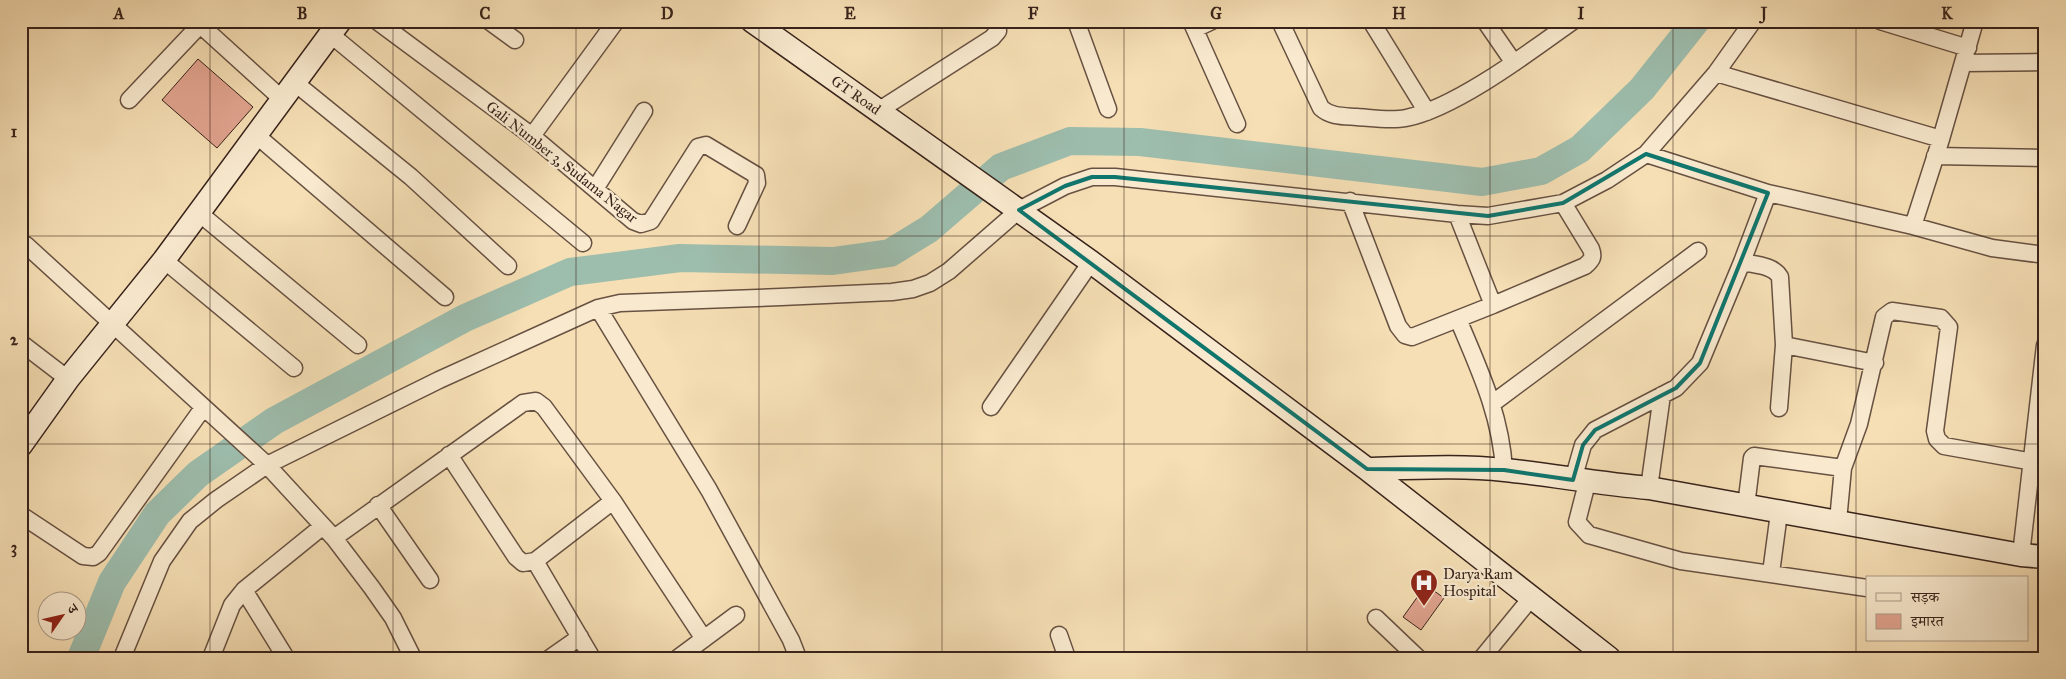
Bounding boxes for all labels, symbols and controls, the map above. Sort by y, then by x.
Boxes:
text: A [113,4,125,23]
text: B [297,4,307,23]
text: C [480,4,491,23]
text: D [661,4,674,23]
text: E [844,4,856,23]
text: F [1028,4,1039,23]
text: G [1210,4,1222,23]
text: H [1392,4,1406,23]
text: I [1578,4,1585,23]
text: J [1759,4,1768,24]
text: K [1941,4,1953,23]
street label: GT Road [828,71,885,119]
street label: Gali Number 3, Sudama Nagar [483,97,642,227]
text: 1 [11,122,18,141]
text: 2 [10,330,19,349]
text: 3 [11,538,17,558]
place label: Darya Ram Hospital [1443,565,1513,600]
hospital icon: Darya Ram Hospital [1409,568,1439,607]
legend [1866,576,2028,642]
text: सड़क [1910,588,1940,606]
north arrow [38,592,88,642]
text: उ [63,600,82,617]
text: इमारत [1910,612,1945,630]

